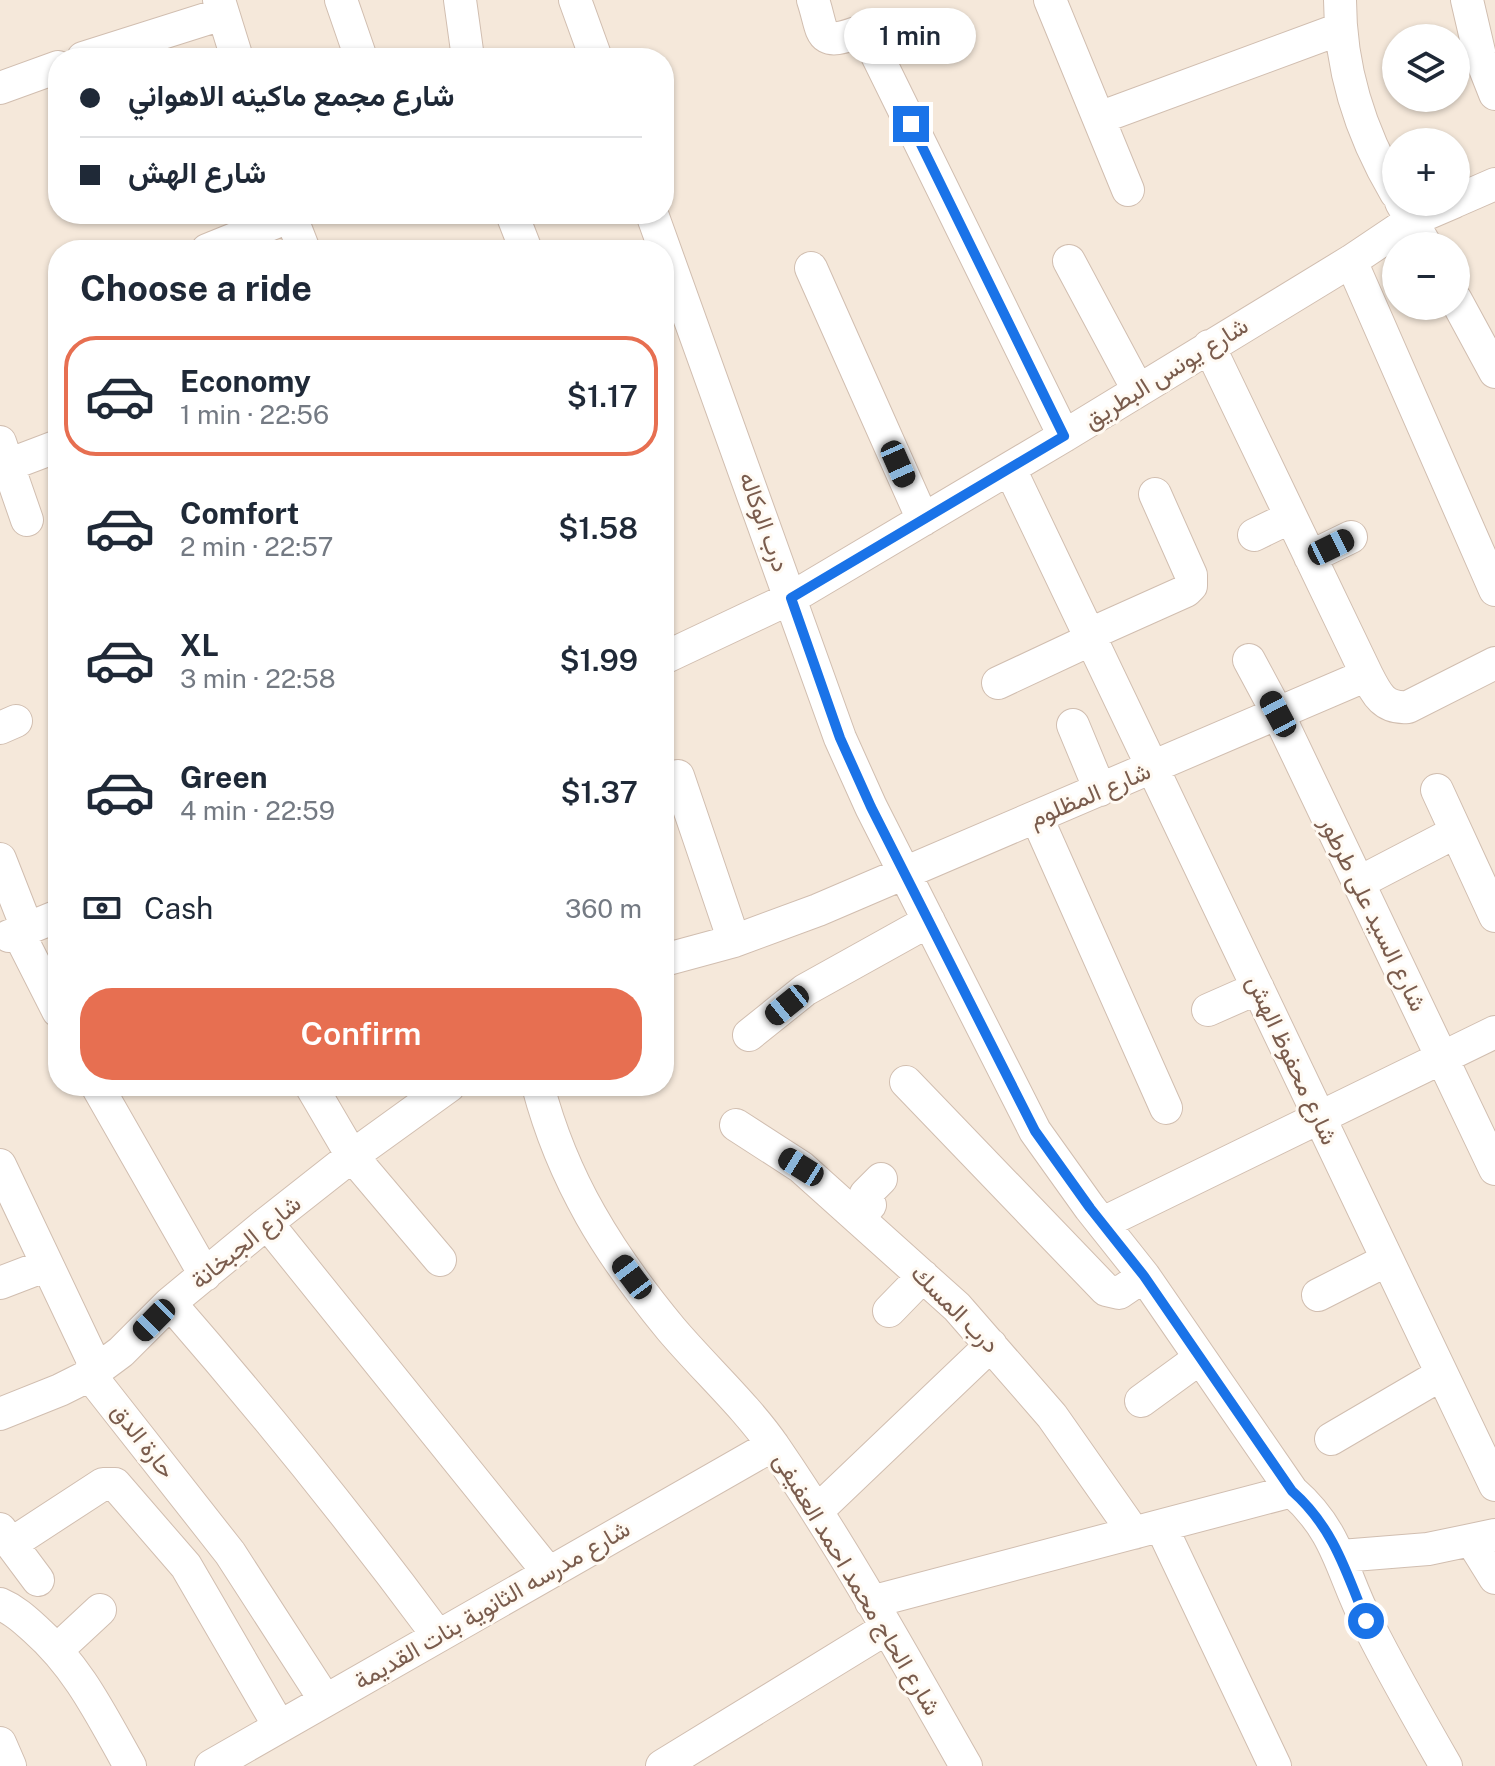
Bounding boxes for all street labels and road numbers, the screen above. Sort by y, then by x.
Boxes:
street label: شارع يونس البطريق [1078,310,1254,436]
street label: درب الوكاله [732,468,796,576]
street label: شارع المظلوم [1025,756,1156,835]
street label: شارع السيد على طرطور [1311,811,1433,1017]
street label: شارع محفوظ الهش [1239,970,1344,1150]
street label: شارع الجبخانة [185,1188,308,1296]
street label: درب المسك [904,1258,1006,1360]
street label: حارة الدق [104,1397,182,1485]
street label: شارع الحاج محمد احمد العفيفى [766,1447,947,1721]
street label: شارع مدرسه الثانوية بنات القديمة [349,1514,636,1697]

